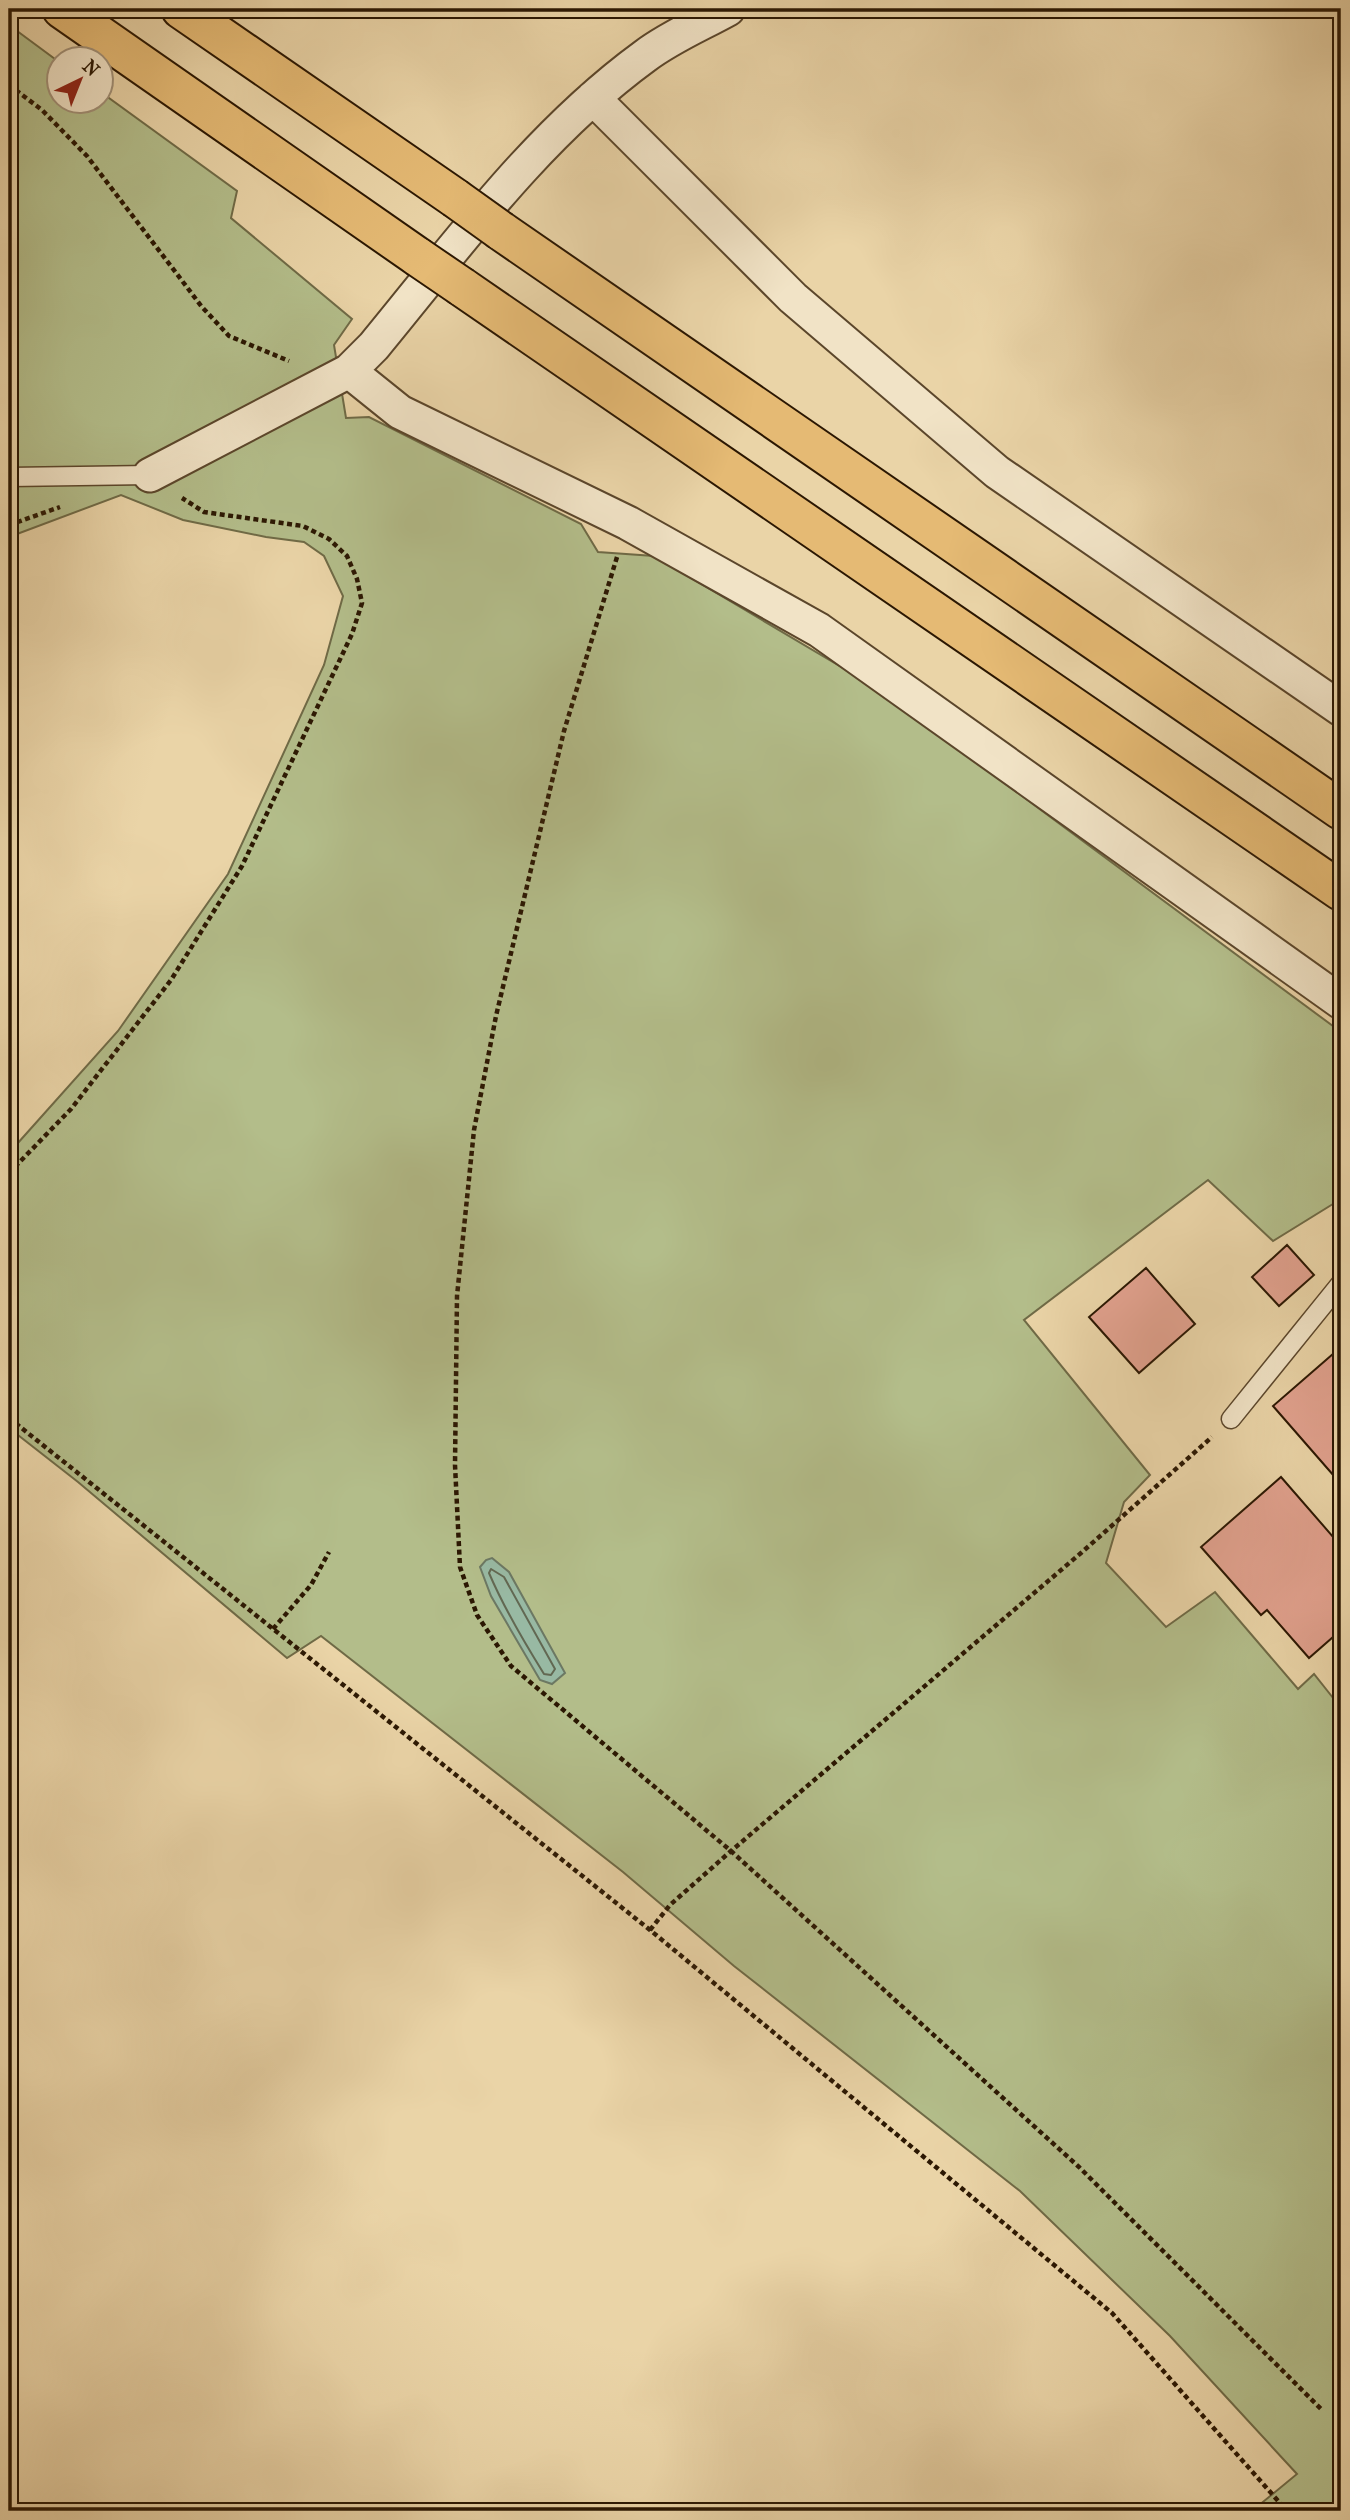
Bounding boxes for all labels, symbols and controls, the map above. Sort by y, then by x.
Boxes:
north arrow [46,46,116,116]
text: N [78,55,104,82]

